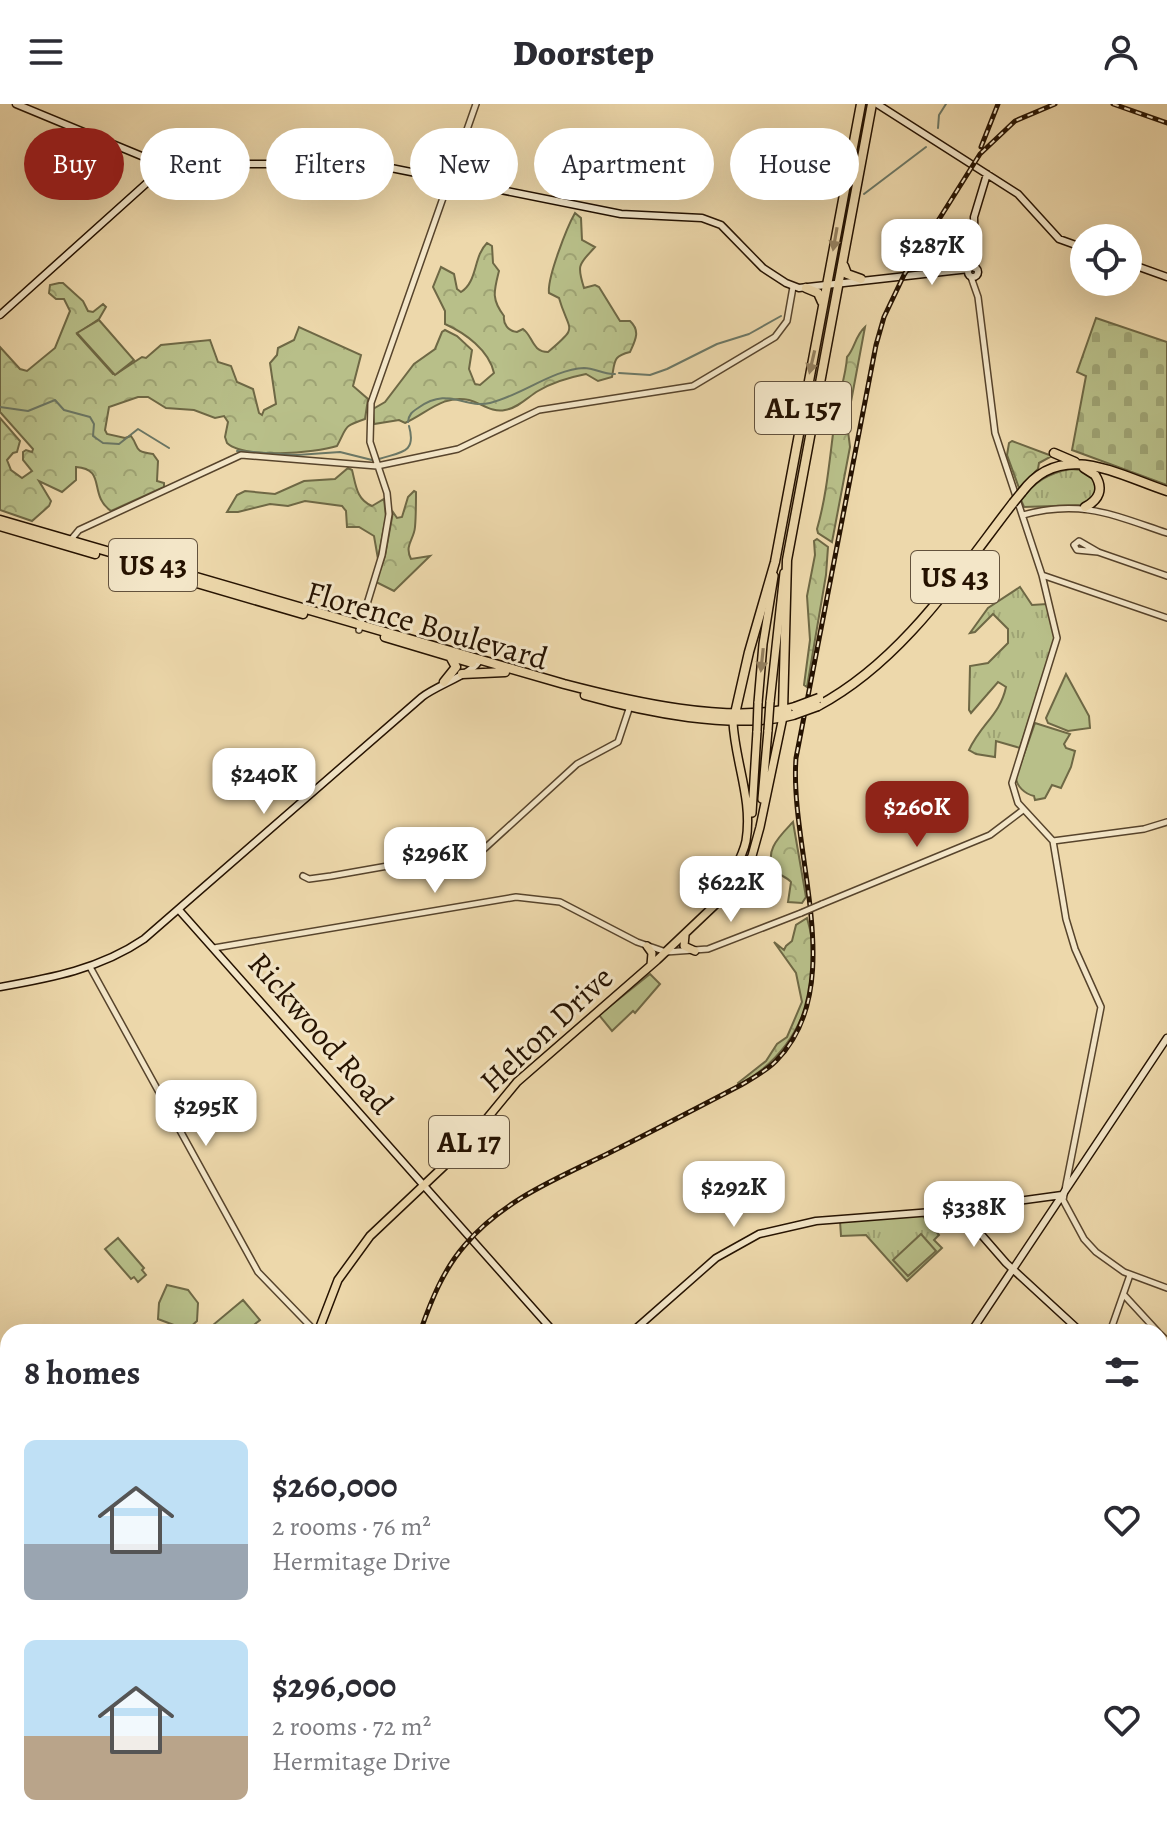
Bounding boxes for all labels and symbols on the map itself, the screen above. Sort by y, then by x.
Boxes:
pin: $287K [876,219,988,287]
one-way arrow [829,227,841,252]
one-way arrow [805,349,818,374]
road number: AL 157 [755,382,851,434]
road number: US 43 [109,539,197,591]
road number: US 43 [911,551,999,603]
street label: Florence Boulevard [301,569,554,681]
one-way arrow [755,648,768,673]
pin: $240K [208,748,320,816]
pin: $260K [861,781,973,849]
pin: $296K [379,827,491,895]
pin: $622K [675,856,787,924]
street label: Rickwood Road [238,942,404,1124]
street label: Helton Drive [470,956,622,1102]
pin: $295K [150,1080,262,1148]
road number: AL 17 [429,1116,509,1168]
pin: $292K [678,1161,790,1229]
pin: $338K [918,1181,1030,1249]

